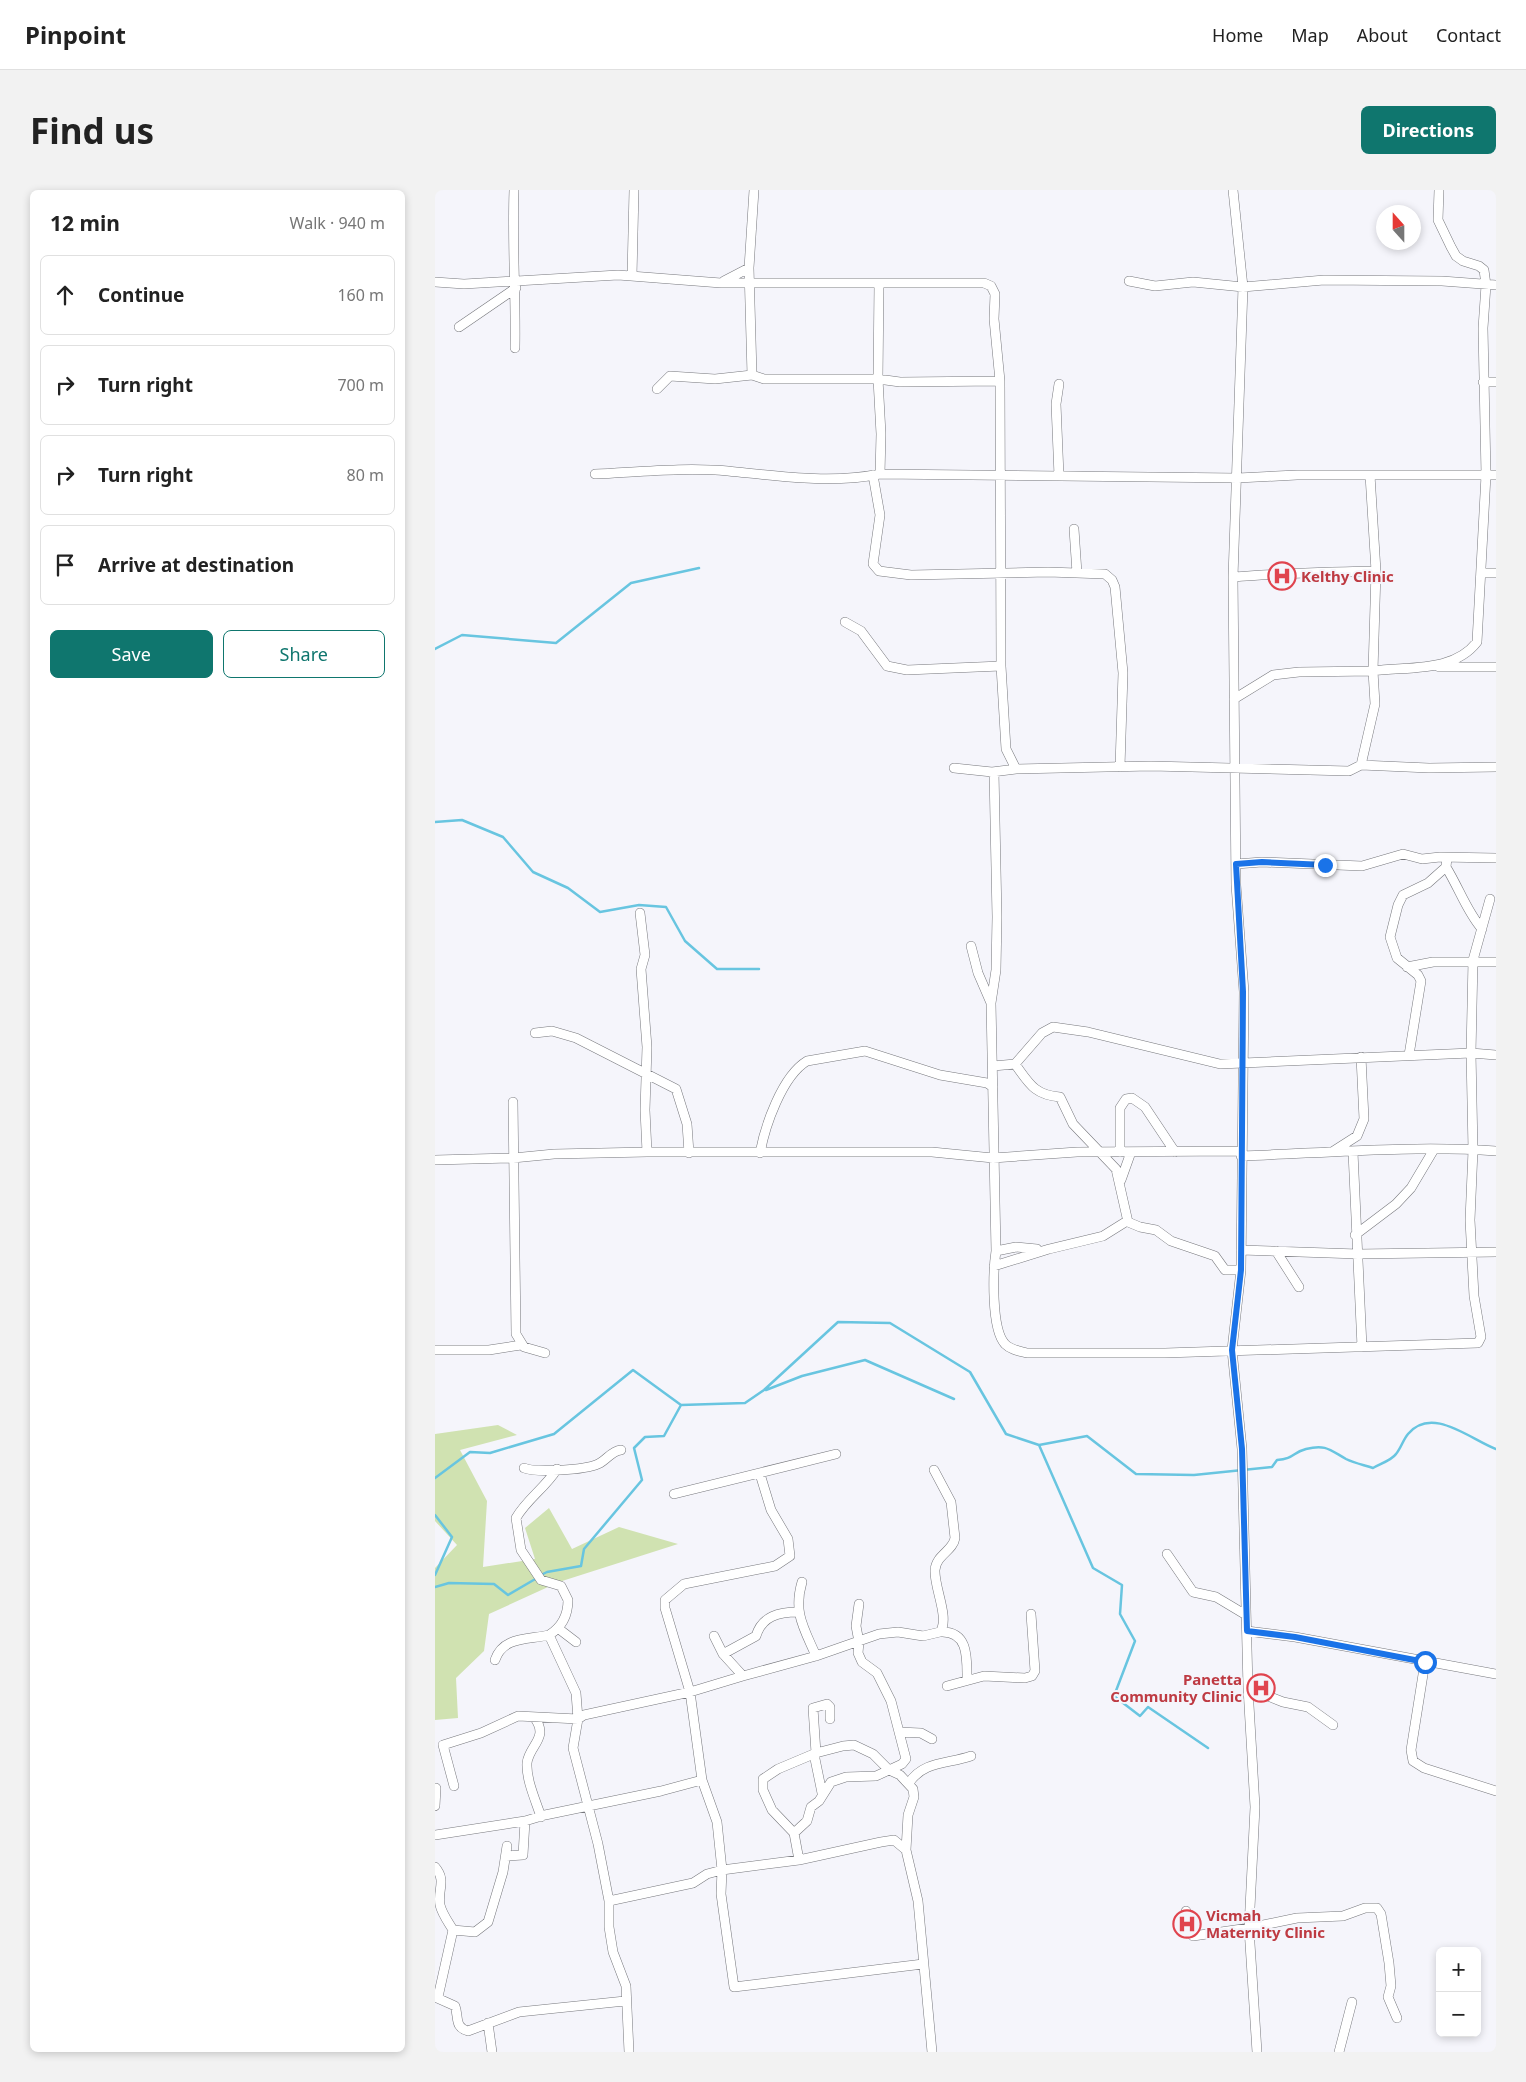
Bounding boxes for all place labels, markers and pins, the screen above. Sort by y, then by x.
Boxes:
hospital icon: Kelthy Clinic [1267,561,1297,591]
place label: Kelthy Clinic [1301,566,1394,586]
place label: Panetta Community Clinic [1110,1669,1242,1706]
hospital icon: Panetta Community Clinic [1246,1673,1276,1703]
place label: Vicmah Maternity Clinic [1206,1905,1325,1942]
hospital icon: Vicmah Maternity Clinic [1172,1909,1202,1939]

